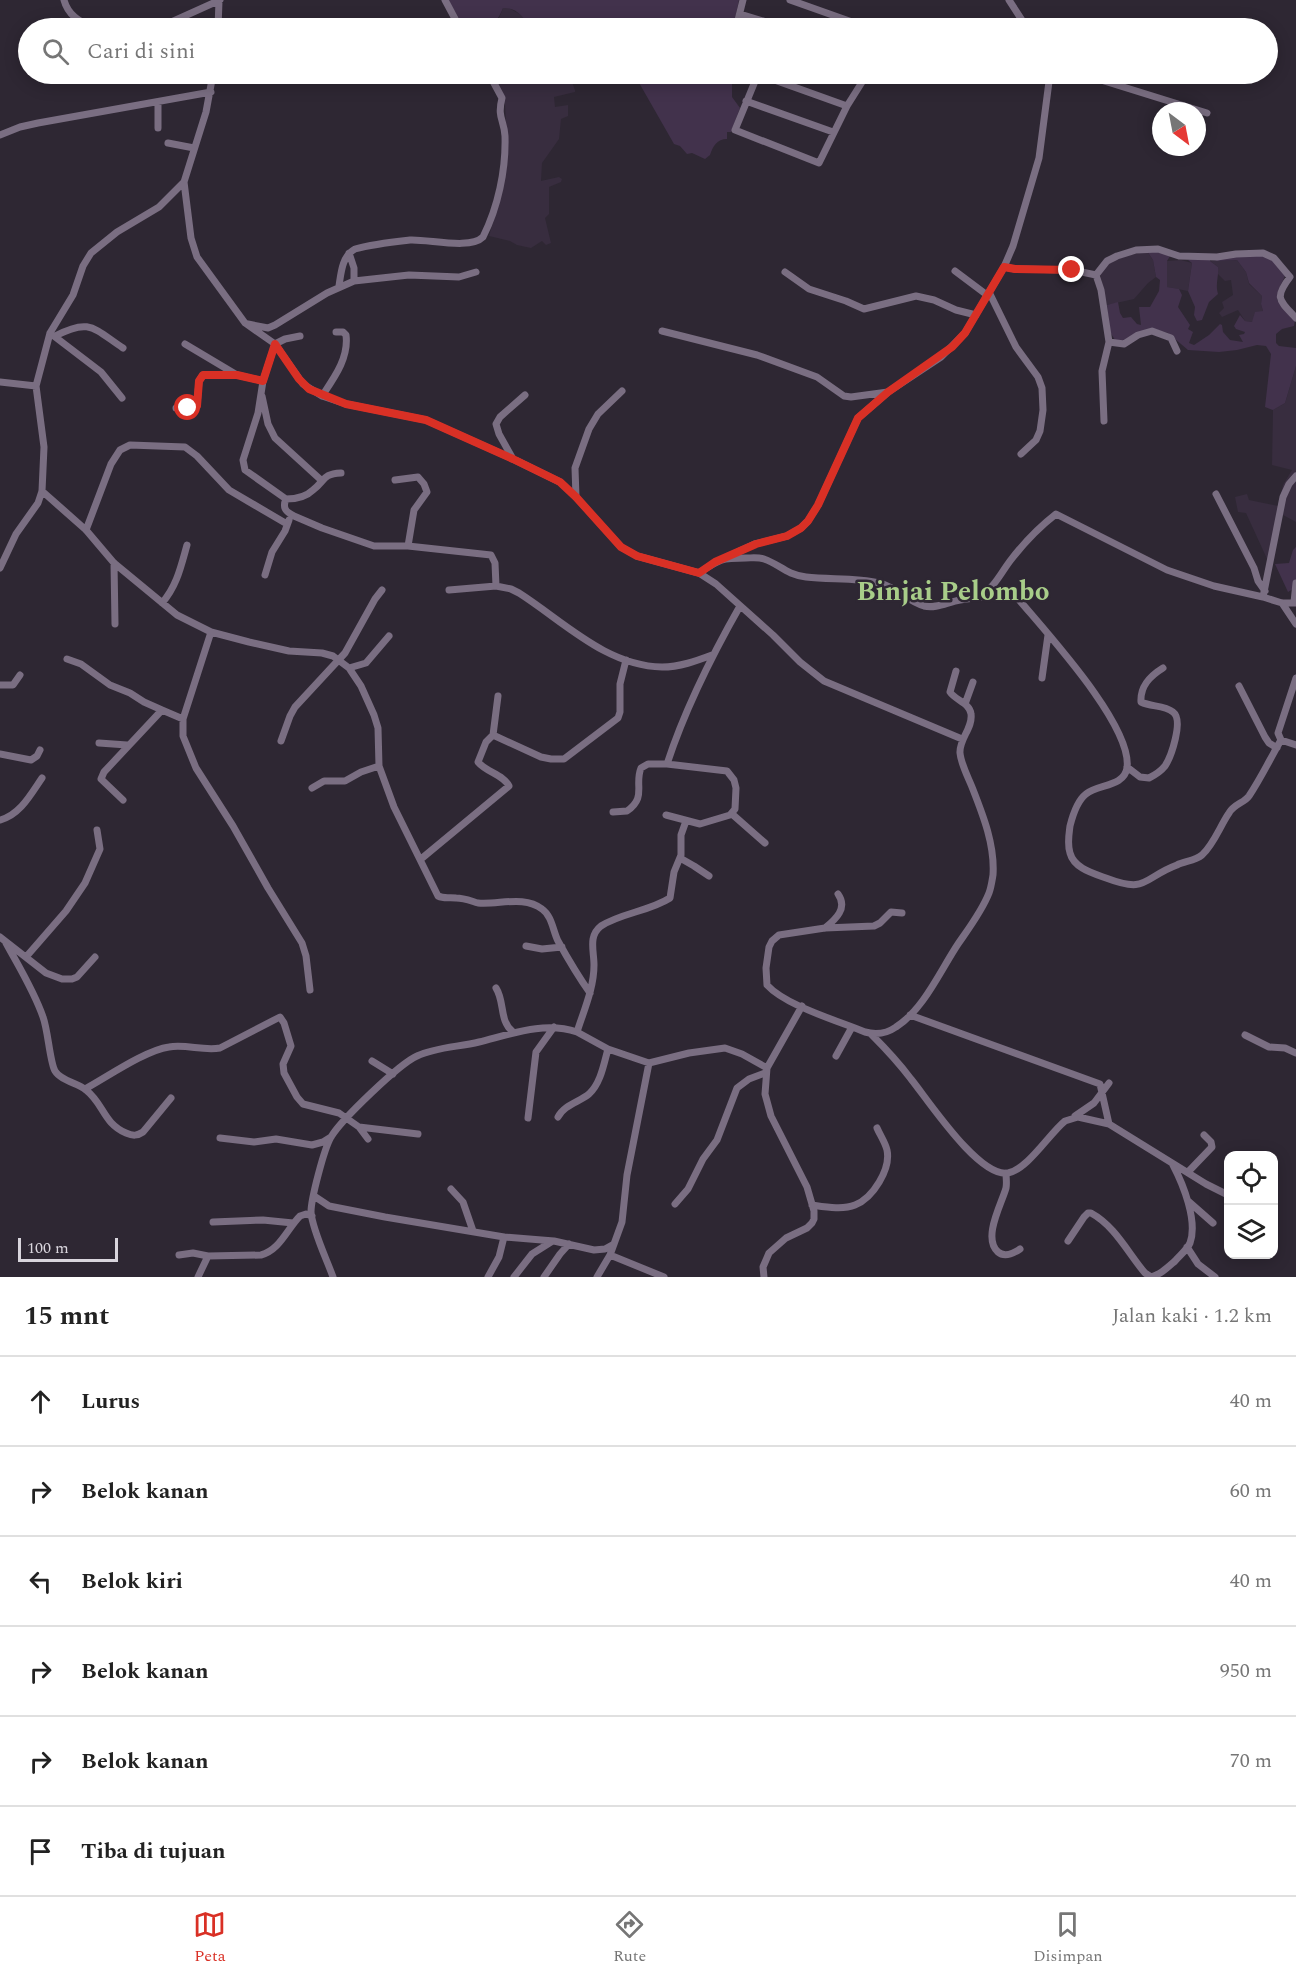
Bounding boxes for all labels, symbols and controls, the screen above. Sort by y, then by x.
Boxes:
search box [18,18,1278,84]
icon: search [39,35,72,68]
text: Cari di sini [87,35,196,68]
north arrow [1152,102,1206,156]
route end [1058,256,1084,282]
route start [174,394,200,420]
district label: Binjai Pelombo [856,571,1050,613]
map controls [1224,1151,1278,1259]
button: locate [1224,1151,1278,1205]
button: layers [1224,1205,1278,1259]
scale bar [18,1235,118,1262]
text: 100 m [27,1236,69,1260]
text: 15 mnt [24,1296,109,1336]
text: Jalan kaki · 1.2 km [1112,1301,1272,1331]
icon: ahead [24,1385,57,1418]
text: Lurus [81,1385,140,1418]
text: 40 m [1230,1386,1272,1416]
icon: right [24,1475,57,1508]
text: Belok kanan [81,1475,209,1508]
text: 60 m [1230,1476,1272,1506]
icon: left [24,1565,57,1598]
text: Belok kiri [81,1565,183,1598]
text: 40 m [1230,1566,1272,1596]
icon: right [24,1655,57,1688]
text: Belok kanan [81,1655,209,1688]
text: 950 m [1220,1656,1272,1686]
icon: right [24,1745,57,1778]
text: Belok kanan [81,1745,209,1778]
text: 70 m [1230,1746,1272,1776]
icon: arrive [24,1835,57,1868]
text: Tiba di tujuan [81,1835,226,1868]
tab: Peta [193,1908,226,1968]
tab: Rute [613,1908,646,1968]
tab: Disimpan [1033,1908,1103,1968]

